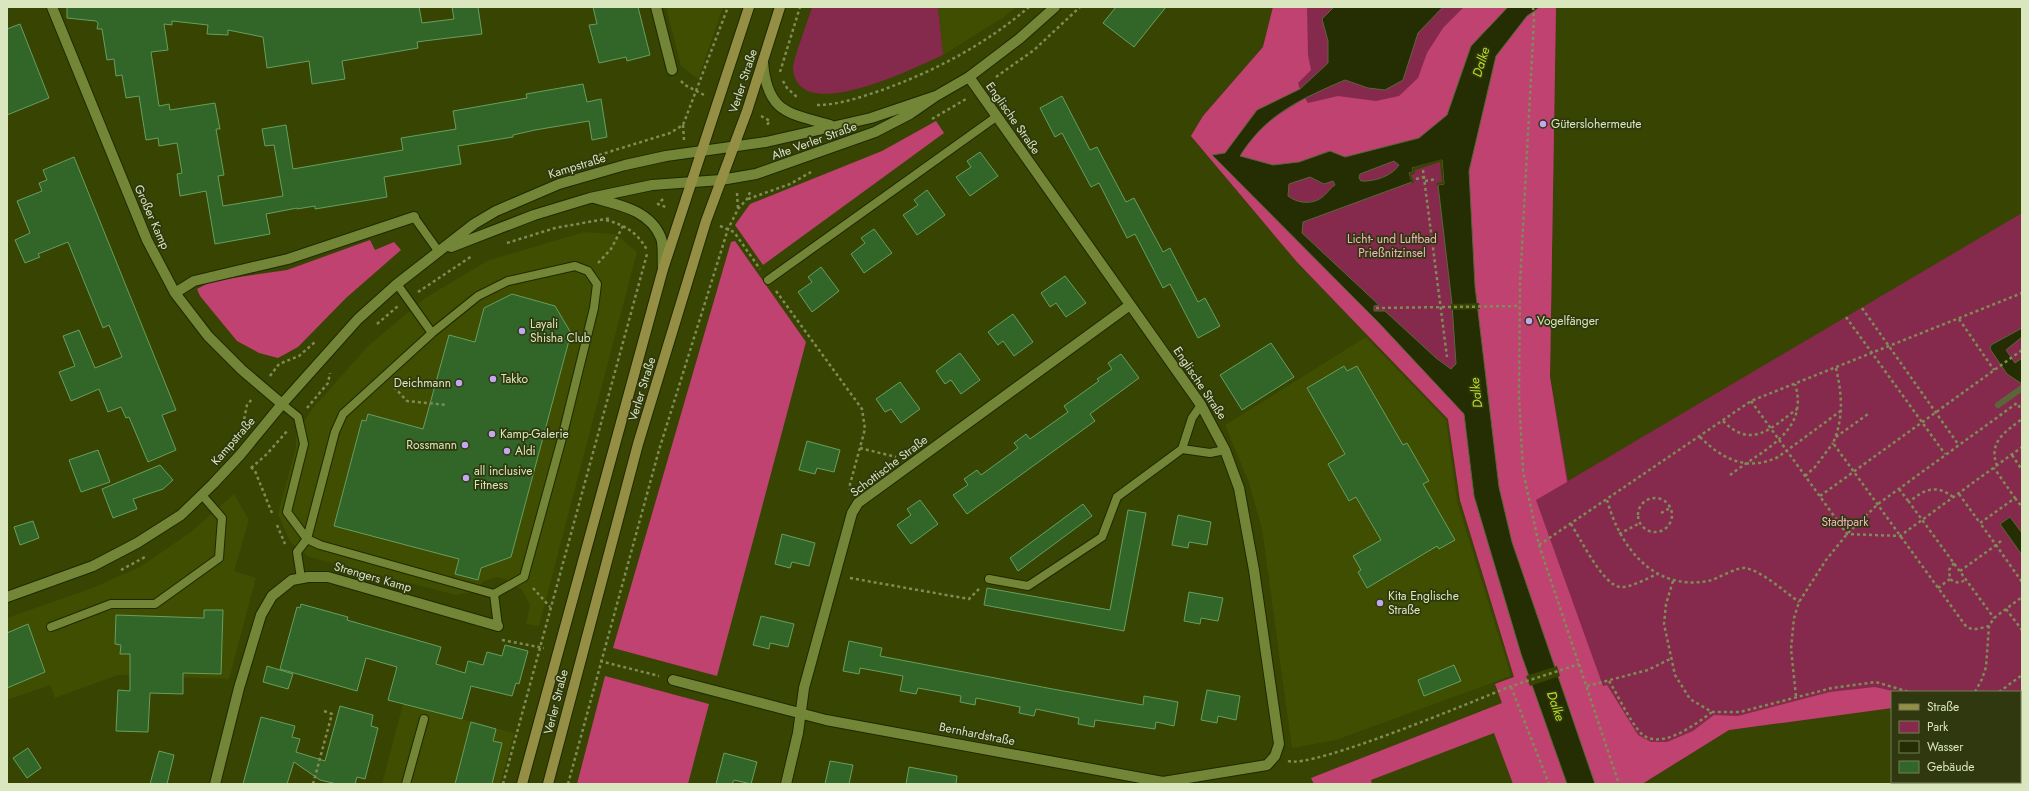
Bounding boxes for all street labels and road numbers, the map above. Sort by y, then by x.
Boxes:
street label: Verler Straße [724,47,762,115]
street label: Englische Straße [981,78,1045,158]
street label: Alte Verler Straße [769,117,859,165]
street label: Kampstraße [546,149,608,183]
street label: Großer Kamp [130,182,174,252]
street label: Englische Straße [1169,343,1231,423]
street label: Verler Straße [624,355,660,423]
street label: Kampstraße [207,413,259,469]
street label: Schottische Straße [846,431,932,501]
street label: Strengers Kamp [332,557,414,597]
street label: Verler Straße [539,668,573,736]
street label: Bernhardstraße [938,718,1016,750]

